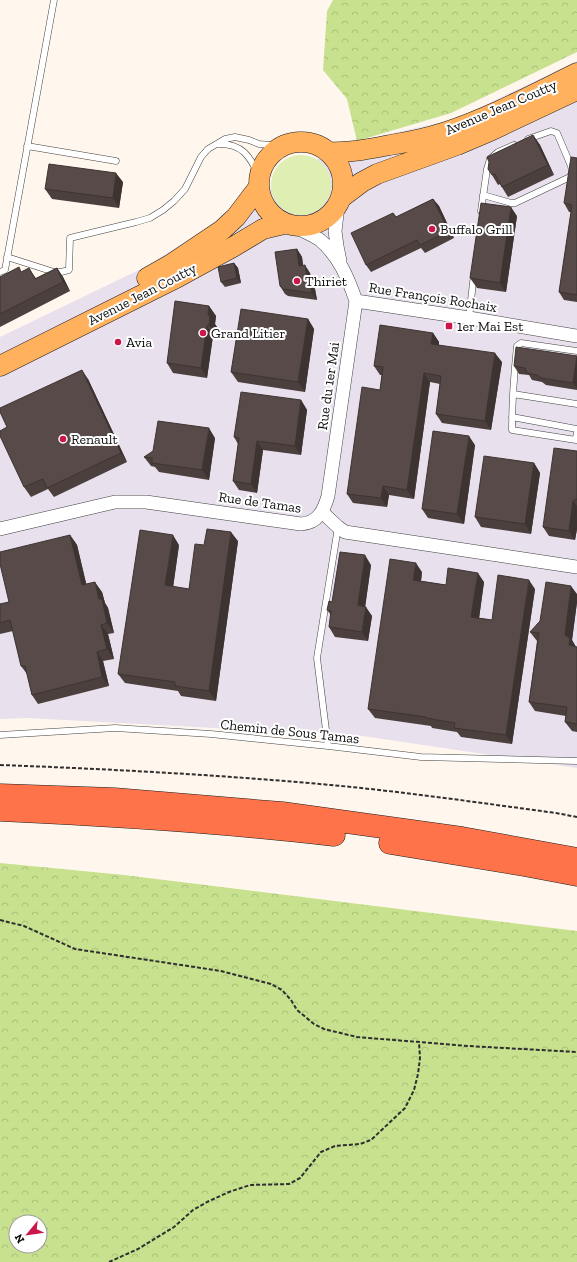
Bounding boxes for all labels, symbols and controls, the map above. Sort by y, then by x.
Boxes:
street label: Avenue Jean Coutty [443,76,560,139]
place label: Buffalo Grill [440,221,513,238]
marker: Buffalo Grill [427,224,437,234]
street label: Avenue Jean Coutty [85,259,200,329]
place label: Thiriet [305,273,348,290]
marker: Thiriet [292,276,302,286]
street label: Rue François Rochaix [368,279,498,316]
place label: 1er Mai Est [457,318,524,335]
marker: 1er Mai Est [444,321,454,331]
place label: Grand Litier [211,325,285,342]
marker: Grand Litier [198,328,208,338]
place label: Avia [126,334,152,351]
marker: Avia [113,337,123,347]
street label: Rue du 1er Mai [314,341,343,431]
place label: Renault [71,431,118,448]
marker: Renault [58,434,68,444]
street label: Rue de Tamas [217,488,302,517]
street label: Chemin de Sous Tamas [220,716,360,747]
north arrow [8,1214,48,1254]
text: N [12,1231,27,1245]

